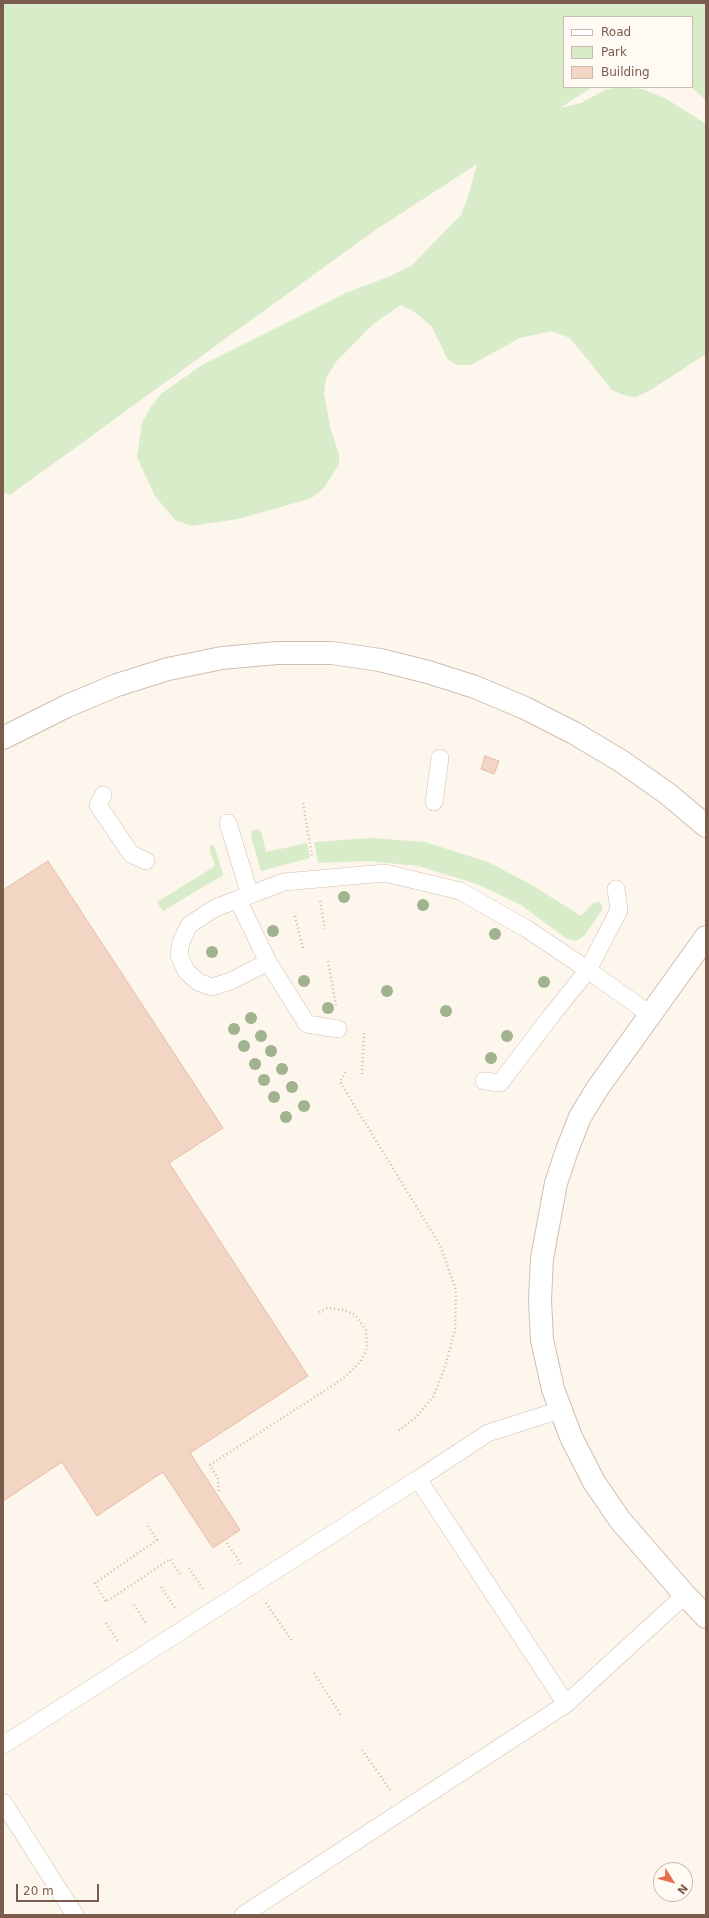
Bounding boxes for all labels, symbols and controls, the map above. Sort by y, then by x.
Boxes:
legend [563,16,693,88]
text: Road [601,25,631,39]
text: Park [601,45,627,59]
text: Building [601,65,650,79]
north arrow [653,1862,693,1902]
scale bar [18,1876,101,1902]
text: N [674,1881,690,1897]
text: 20 m [23,1884,54,1898]

